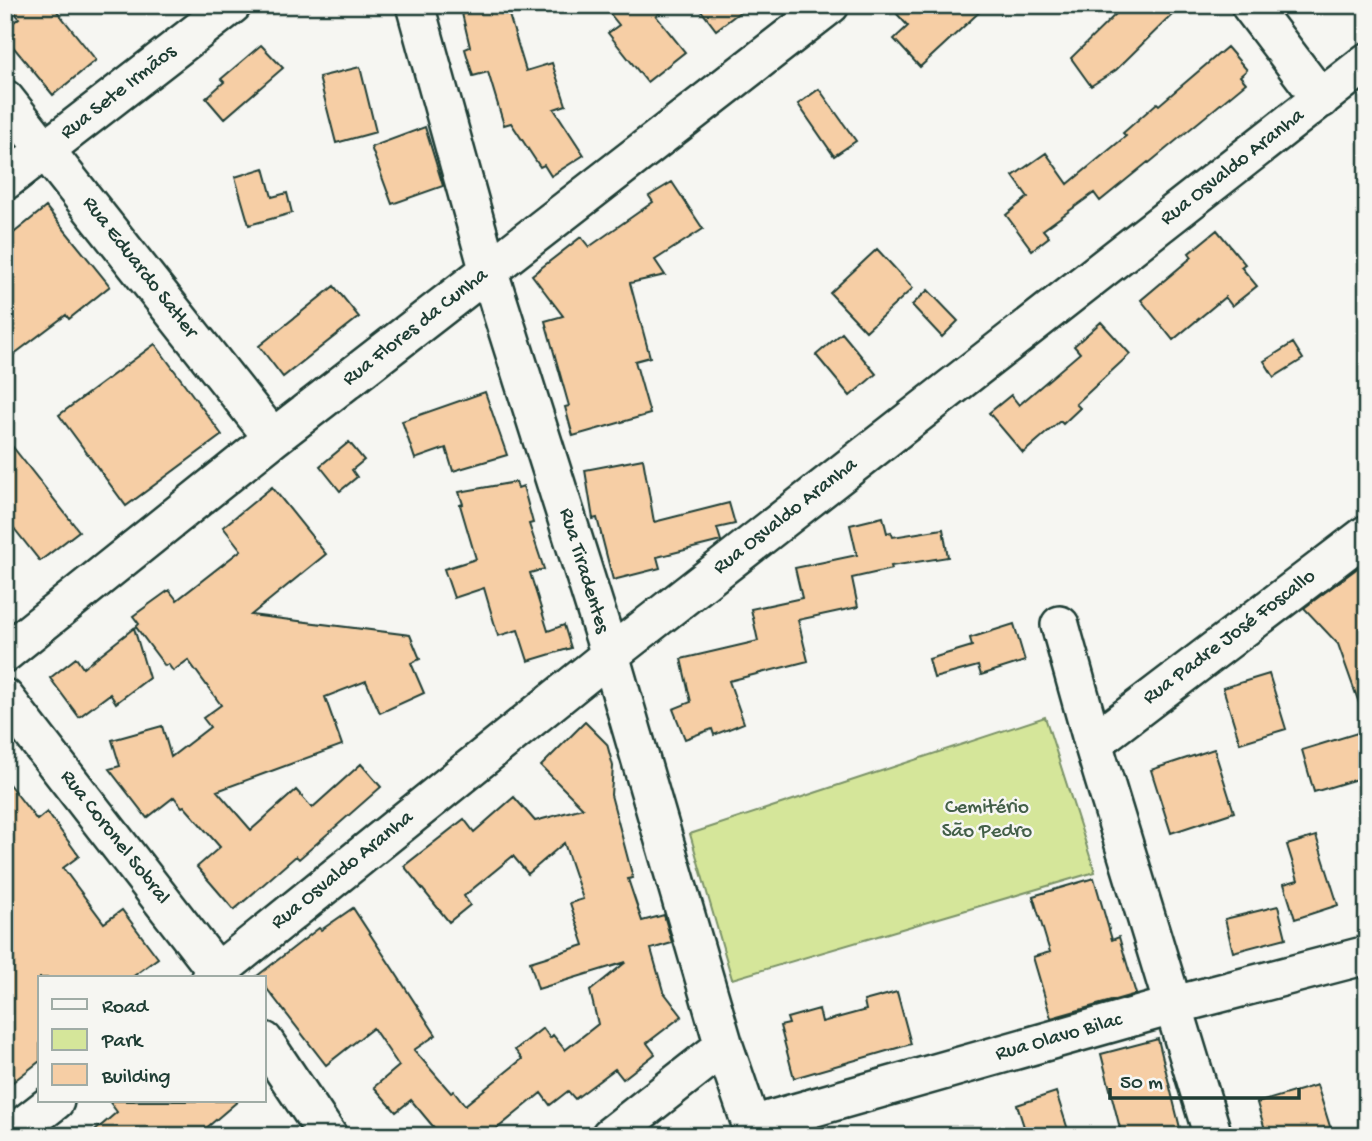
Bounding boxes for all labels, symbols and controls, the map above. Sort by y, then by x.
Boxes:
street label: Rua Sete Irmãos [56,39,183,146]
street label: Rua Osvaldo Aranha [1156,103,1311,232]
street label: Rua Eduardo Satler [76,192,203,345]
street label: Rua Flores da Cunha [338,263,495,393]
street label: Rua Osvaldo Aranha [709,452,864,581]
street label: Rua Tiradentes [552,505,614,638]
street label: Rua Padre José Foscallo [1139,565,1322,711]
street label: Rua Coronel Sobral [54,766,174,910]
park label: Cemitério São Pedro [942,796,1032,845]
street label: Rua Osvaldo Aranha [267,805,420,936]
legend [38,976,266,1102]
text: Road [102,996,150,1021]
street label: Rua Olavo Bilac [993,1008,1126,1068]
text: Park [101,1030,145,1055]
scale bar [1110,1057,1298,1101]
text: Building [101,1066,171,1091]
text: 50 m [1120,1072,1163,1097]

